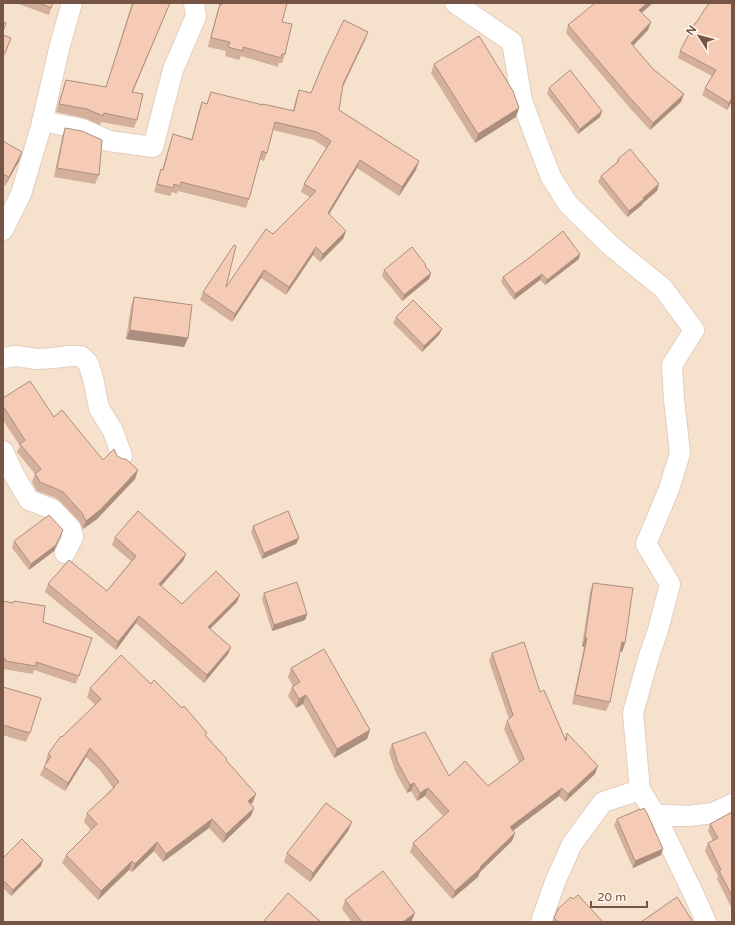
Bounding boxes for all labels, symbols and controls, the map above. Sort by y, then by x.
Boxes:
north arrow [679,16,719,56]
text: N [683,23,699,38]
scale bar [591,883,647,909]
text: 20 m [597,890,626,904]

